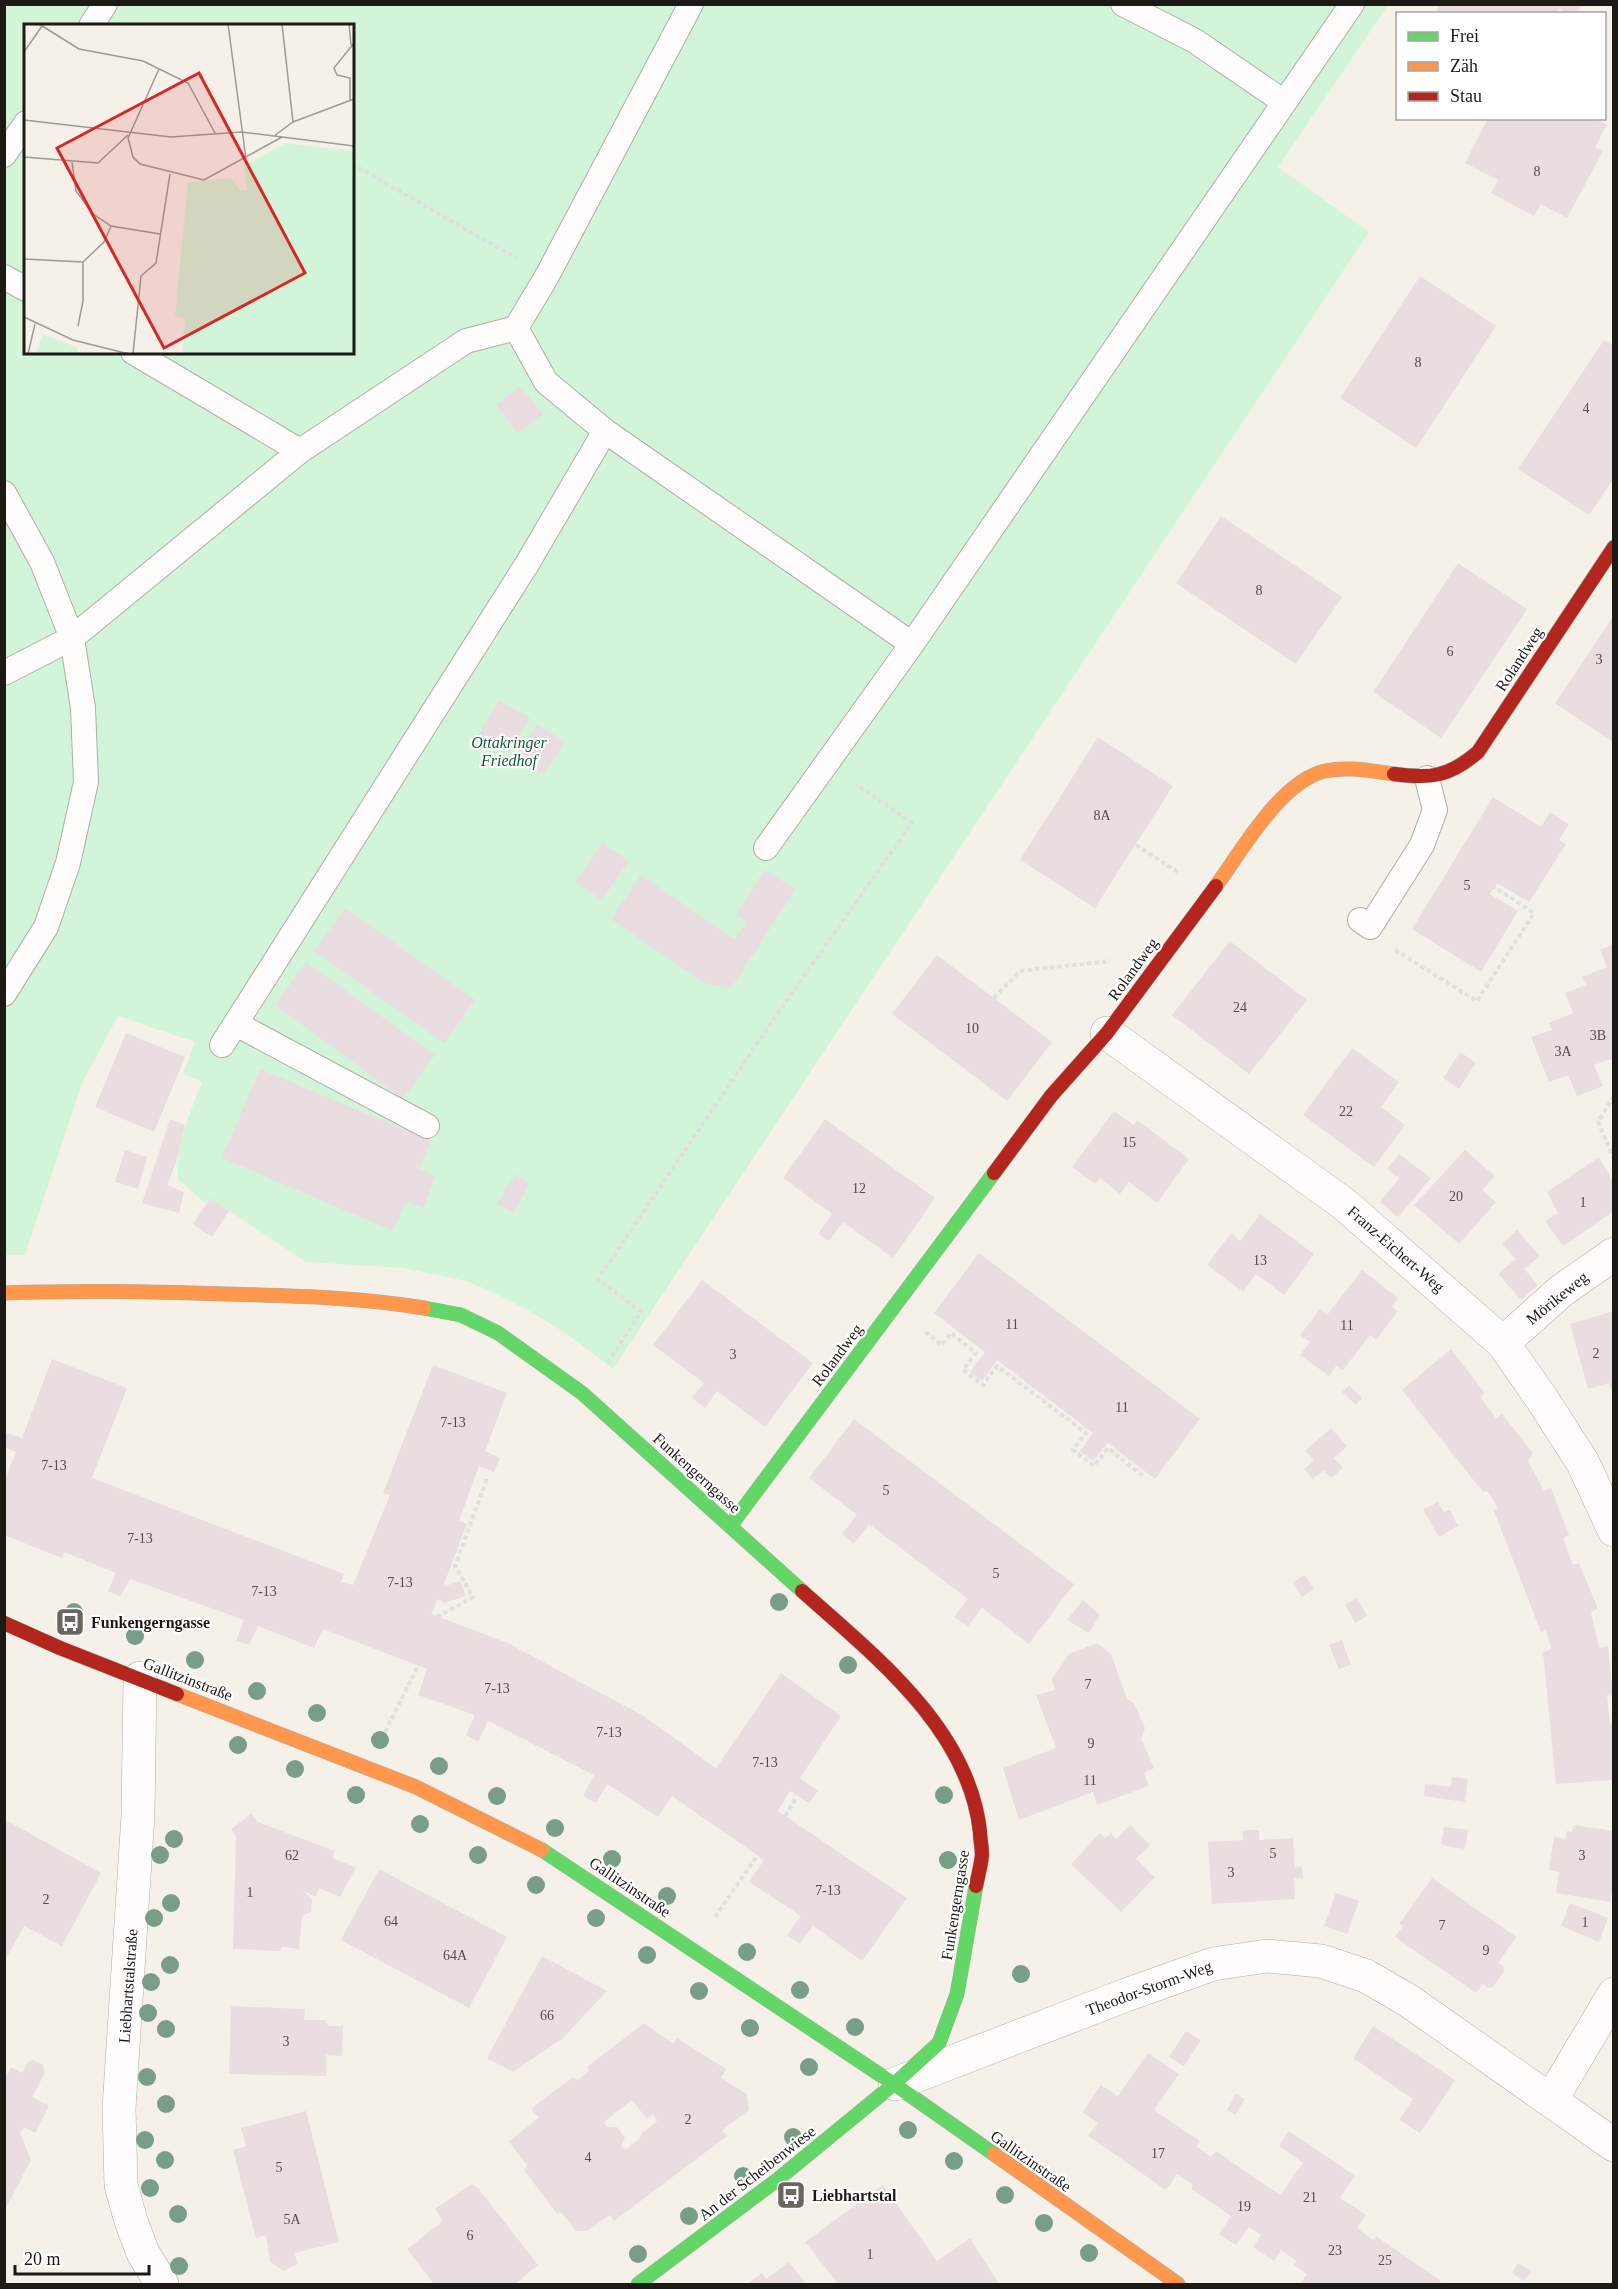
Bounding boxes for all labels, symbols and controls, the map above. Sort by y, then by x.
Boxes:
legend [1396,12,1606,120]
inset map [24,24,354,354]
text: Frei [1450,26,1479,46]
text: Zäh [1450,56,1478,76]
text: Stau [1450,86,1482,106]
house number: 8 [1534,164,1541,179]
house number: 8 [1415,355,1422,370]
house number: 4 [1583,401,1590,416]
house number: 8 [1256,583,1263,598]
street label: Rolandweg [1492,624,1547,695]
house number: 6 [1447,644,1454,659]
house number: 3 [1596,652,1603,667]
park label: Ottakringer Friedhof [471,734,548,770]
house number: 8A [1093,808,1111,823]
house number: 5 [1464,878,1471,893]
street label: Rolandweg [1105,935,1162,1004]
house number: 24 [1233,1000,1247,1015]
house number: 10 [965,1021,979,1036]
house number: 3B [1590,1028,1606,1043]
house number: 3A [1554,1044,1572,1059]
house number: 22 [1339,1104,1353,1119]
house number: 15 [1122,1135,1136,1150]
house number: 12 [852,1181,866,1196]
house number: 20 [1449,1189,1463,1204]
house number: 1 [1580,1195,1587,1210]
street label: Franz-Eichert-Weg [1344,1202,1448,1296]
house number: 13 [1253,1253,1267,1268]
street label: Mörikeweg [1523,1268,1592,1329]
house number: 11 [1005,1317,1019,1332]
house number: 11 [1340,1318,1354,1333]
street label: Rolandweg [808,1321,867,1390]
house number: 2 [1593,1346,1600,1361]
house number: 3 [730,1347,737,1362]
house number: 11 [1115,1400,1129,1415]
house number: 7-13 [440,1415,466,1430]
street label: Funkengerngasse [649,1430,744,1517]
house number: 7-13 [41,1458,67,1473]
house number: 5 [883,1483,890,1498]
house number: 7-13 [127,1531,153,1546]
house number: 5 [993,1566,1000,1581]
house number: 7-13 [387,1575,413,1590]
house number: 7-13 [251,1584,277,1599]
bus stop icon: Funkengerngasse [54,1606,86,1638]
place label: Funkengerngasse [91,1614,210,1632]
street label: Gallitzinstraße [141,1654,235,1704]
house number: 7 [1085,1677,1092,1692]
house number: 7-13 [484,1681,510,1696]
house number: 7-13 [596,1725,622,1740]
house number: 9 [1088,1736,1095,1751]
house number: 7-13 [752,1755,778,1770]
house number: 11 [1083,1773,1097,1788]
house number: 5 [1270,1846,1277,1861]
house number: 62 [285,1848,299,1863]
house number: 3 [1579,1848,1586,1863]
street label: Funkengerngasse [938,1849,973,1961]
street label: Gallitzinstraße [586,1854,674,1920]
house number: 3 [1228,1865,1235,1880]
house number: 7-13 [815,1883,841,1898]
house number: 1 [247,1885,254,1900]
house number: 2 [43,1892,50,1907]
house number: 64 [384,1914,398,1929]
house number: 1 [1582,1915,1589,1930]
house number: 7 [1439,1918,1446,1933]
street label: Liebhartstalstraße [116,1928,140,2044]
house number: 9 [1483,1943,1490,1958]
house number: 64A [443,1948,468,1963]
street label: Theodor-Storm-Weg [1084,1957,1215,2020]
house number: 66 [540,2008,554,2023]
house number: 3 [283,2034,290,2049]
house number: 2 [685,2112,692,2127]
street label: An der Scheibenwiese [695,2122,819,2224]
street label: Gallitzinstraße [988,2127,1074,2195]
house number: 17 [1151,2146,1165,2161]
house number: 4 [585,2150,592,2165]
house number: 5 [276,2160,283,2175]
bus stop icon: Liebhartstal [775,2179,807,2211]
place label: Liebhartstal [812,2187,897,2204]
house number: 21 [1303,2190,1317,2205]
house number: 19 [1237,2199,1251,2214]
house number: 5A [283,2212,301,2227]
house number: 6 [467,2228,474,2243]
scale bar [15,2238,148,2276]
house number: 23 [1328,2243,1342,2258]
house number: 1 [867,2247,874,2262]
text: 20 m [24,2249,61,2269]
house number: 25 [1378,2253,1392,2268]

